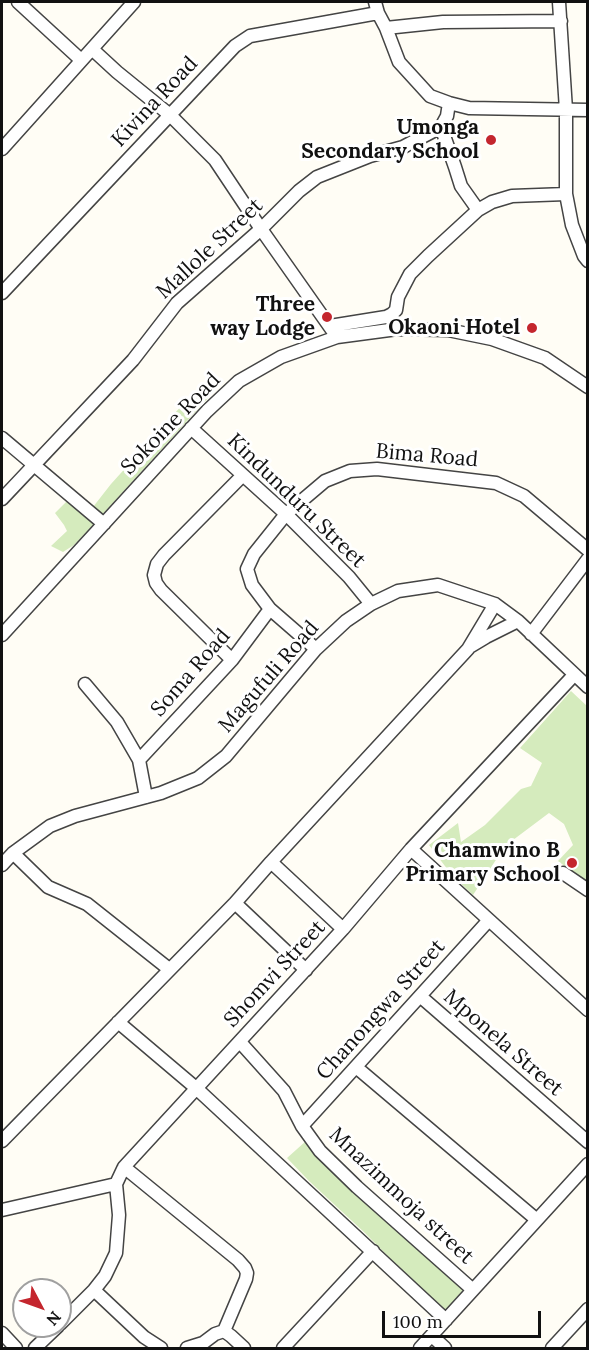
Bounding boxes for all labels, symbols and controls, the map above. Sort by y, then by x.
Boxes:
street label: Kivina Road [107,52,203,152]
place label: Umonga Secondary School [301,115,479,165]
marker: Umonga Secondary School [484,133,498,147]
street label: Mallole Street [152,193,268,305]
place label: Three way Lodge [210,292,315,342]
marker: Three way Lodge [320,310,334,324]
place label: Okaoni Hotel [388,315,520,341]
marker: Okaoni Hotel [525,321,539,335]
street label: Sokoine Road [116,368,226,480]
street label: Kindunduru Street [222,429,370,573]
street label: Bima Road [375,439,479,473]
street label: Magufuli Road [214,616,324,738]
street label: Soma Road [146,624,236,722]
place label: Chamwino B Primary School [405,838,560,888]
marker: Chamwino B Primary School [565,856,579,870]
street label: Shomvi Street [219,915,331,1033]
street label: Chanongwa Street [311,935,451,1085]
street label: Mponela Street [438,984,568,1102]
street label: Mnazimmoja street [323,1122,479,1270]
north arrow [12,1278,72,1338]
scale bar [385,1299,544,1337]
text: N [42,1307,66,1330]
text: 100 m [393,1310,443,1333]

